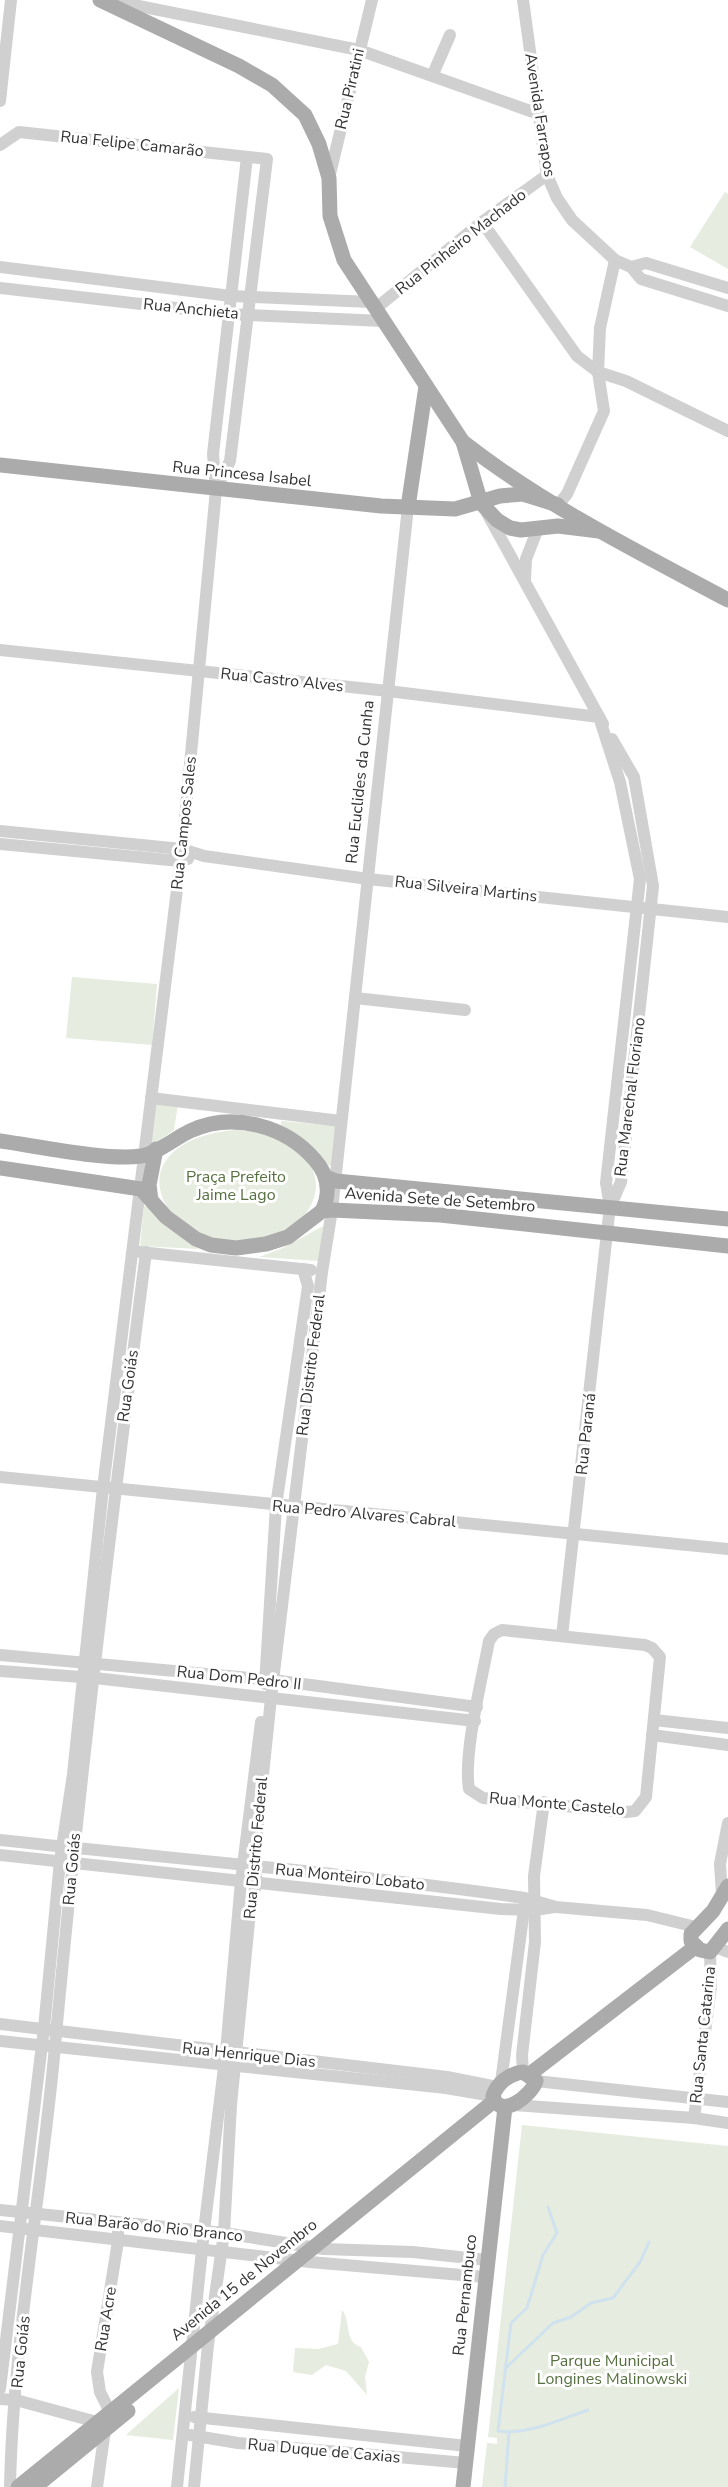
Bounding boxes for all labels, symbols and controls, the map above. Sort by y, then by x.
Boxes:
street label: Rua Piratini [330,46,370,132]
street label: Avenida Farrapos [519,51,561,179]
street label: Rua Felipe Camarão [59,126,205,162]
street label: Rua Pinheiro Machado [391,184,531,300]
street label: Rua Anchieta [142,293,240,325]
street label: Rua Princesa Isabel [171,456,313,492]
street label: Rua Castro Alves [219,663,345,697]
street label: Rua Euclides da Cunha [340,699,380,865]
street label: Rua Campos Sales [166,755,202,891]
street label: Rua Silveira Martins [394,871,538,907]
street label: Rua Marechal Floriano [609,1016,651,1178]
park label: Praça Prefeito Jaime Lago [186,1166,286,1206]
street label: Avenida Sete de Setembro [344,1182,536,1218]
street label: Rua Distrito Federal [291,1293,331,1437]
street label: Rua Goiás [112,1348,144,1424]
street label: Rua Paraná [571,1392,601,1476]
street label: Rua Pedro Alvares Cabral [271,1495,457,1533]
street label: Rua Dom Pedro II [176,1661,302,1695]
street label: Rua Distrito Federal [239,1776,273,1920]
street label: Rua Monte Castelo [488,1787,626,1821]
street label: Rua Goiás [58,1832,86,1906]
street label: Rua Monteiro Lobato [274,1858,426,1896]
street label: Rua Santa Catarina [685,1965,721,2105]
street label: Rua Henrique Dias [181,2037,317,2073]
street label: Rua Barão do Rio Branco [64,2207,244,2247]
street label: Avenida 15 de Novembro [166,2214,322,2346]
street label: Rua Pernambuco [448,2233,482,2357]
street label: Rua Acre [90,2285,122,2353]
street label: Rua Goiás [6,2315,36,2389]
park label: Parque Municipal Longines Malinowski [537,2350,687,2390]
street label: Rua Duque de Caxias [247,2433,401,2469]

